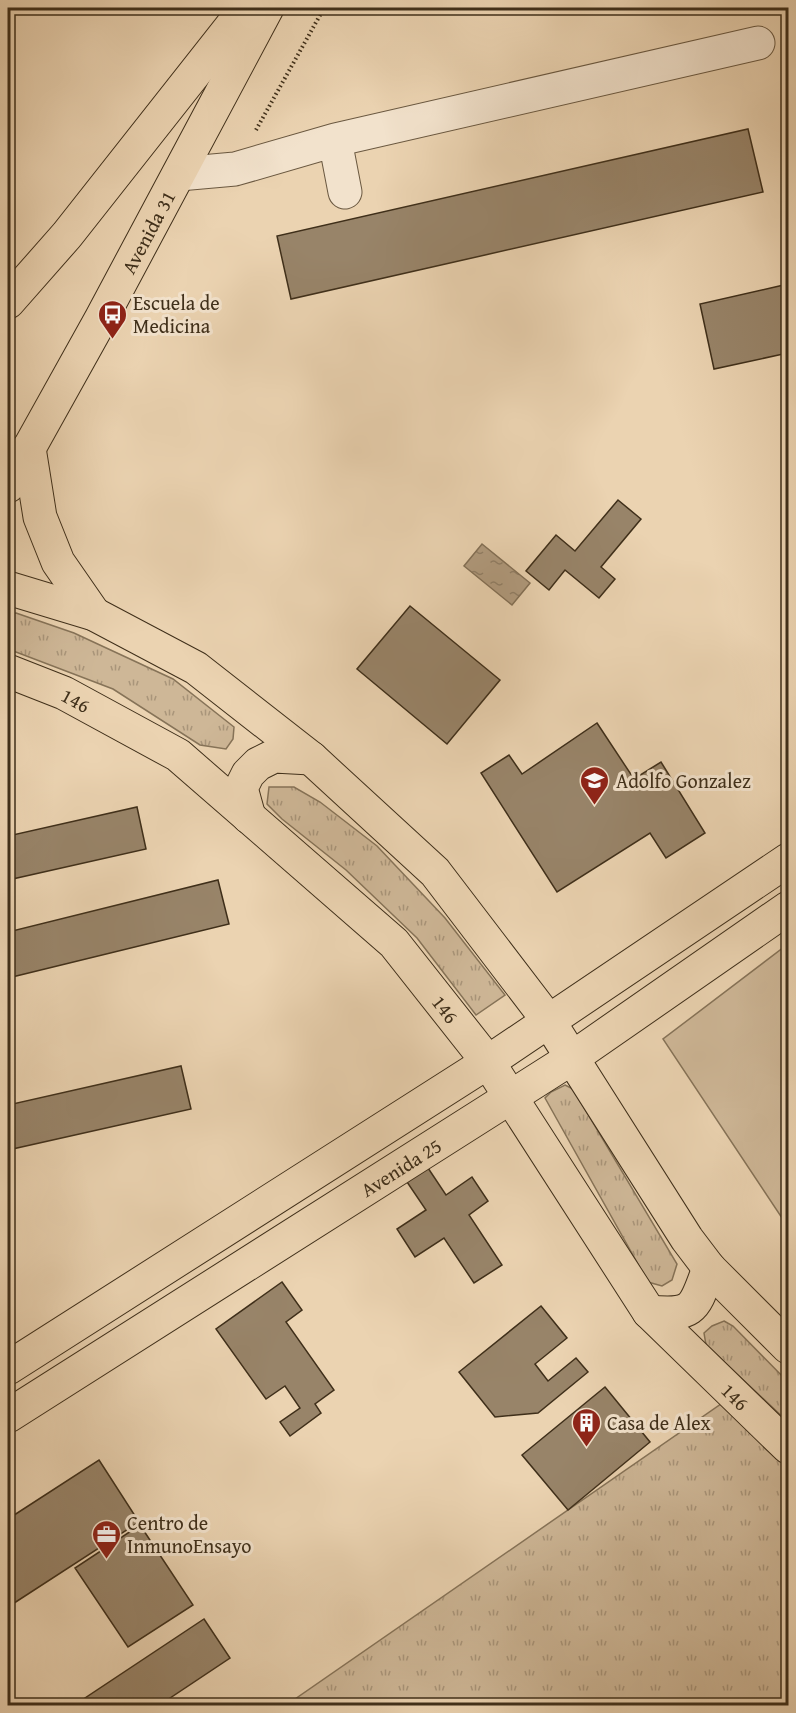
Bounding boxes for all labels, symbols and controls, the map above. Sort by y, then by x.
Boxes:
street label: Avenida 31 [113,185,182,279]
place label: Escuela de Medicina [133,288,220,340]
bus stop icon: Escuela de Medicina [96,298,128,340]
street label: 146 [57,680,96,719]
school or university icon: Adolfo Gonzalez [579,764,611,806]
place label: Adolfo Gonzalez [616,766,751,795]
street label: 146 [426,988,466,1029]
street label: Avenida 25 [355,1130,447,1203]
street label: 146 [715,1376,756,1417]
building icon: Casa de Alex [570,1406,602,1448]
place label: Casa de Alex [607,1408,711,1437]
place label: Centro de InmunoEnsayo [127,1508,251,1560]
office icon: Centro de InmunoEnsayo [90,1518,122,1560]

